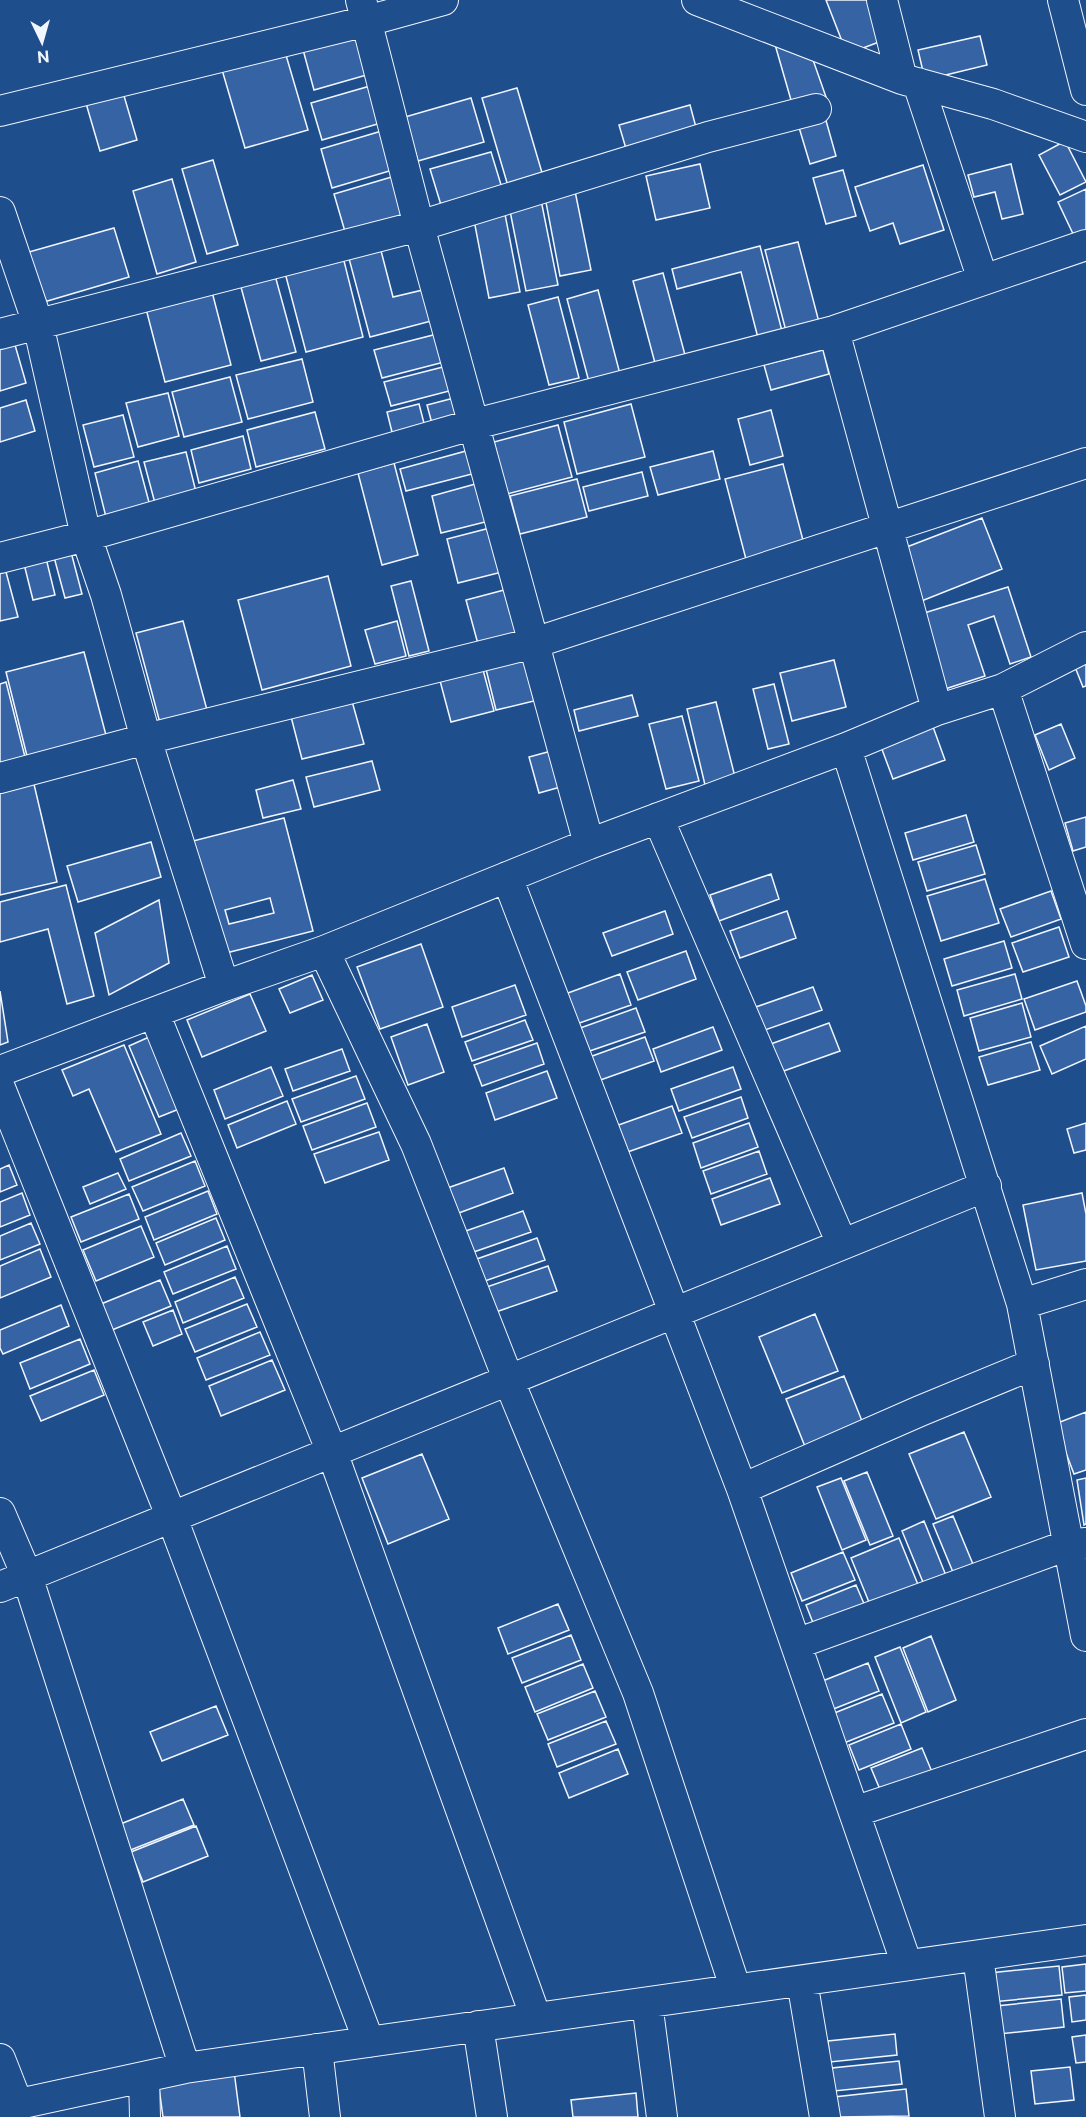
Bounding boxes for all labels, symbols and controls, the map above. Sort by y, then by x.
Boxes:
north arrow [12,12,72,72]
text: N [36,46,50,66]

